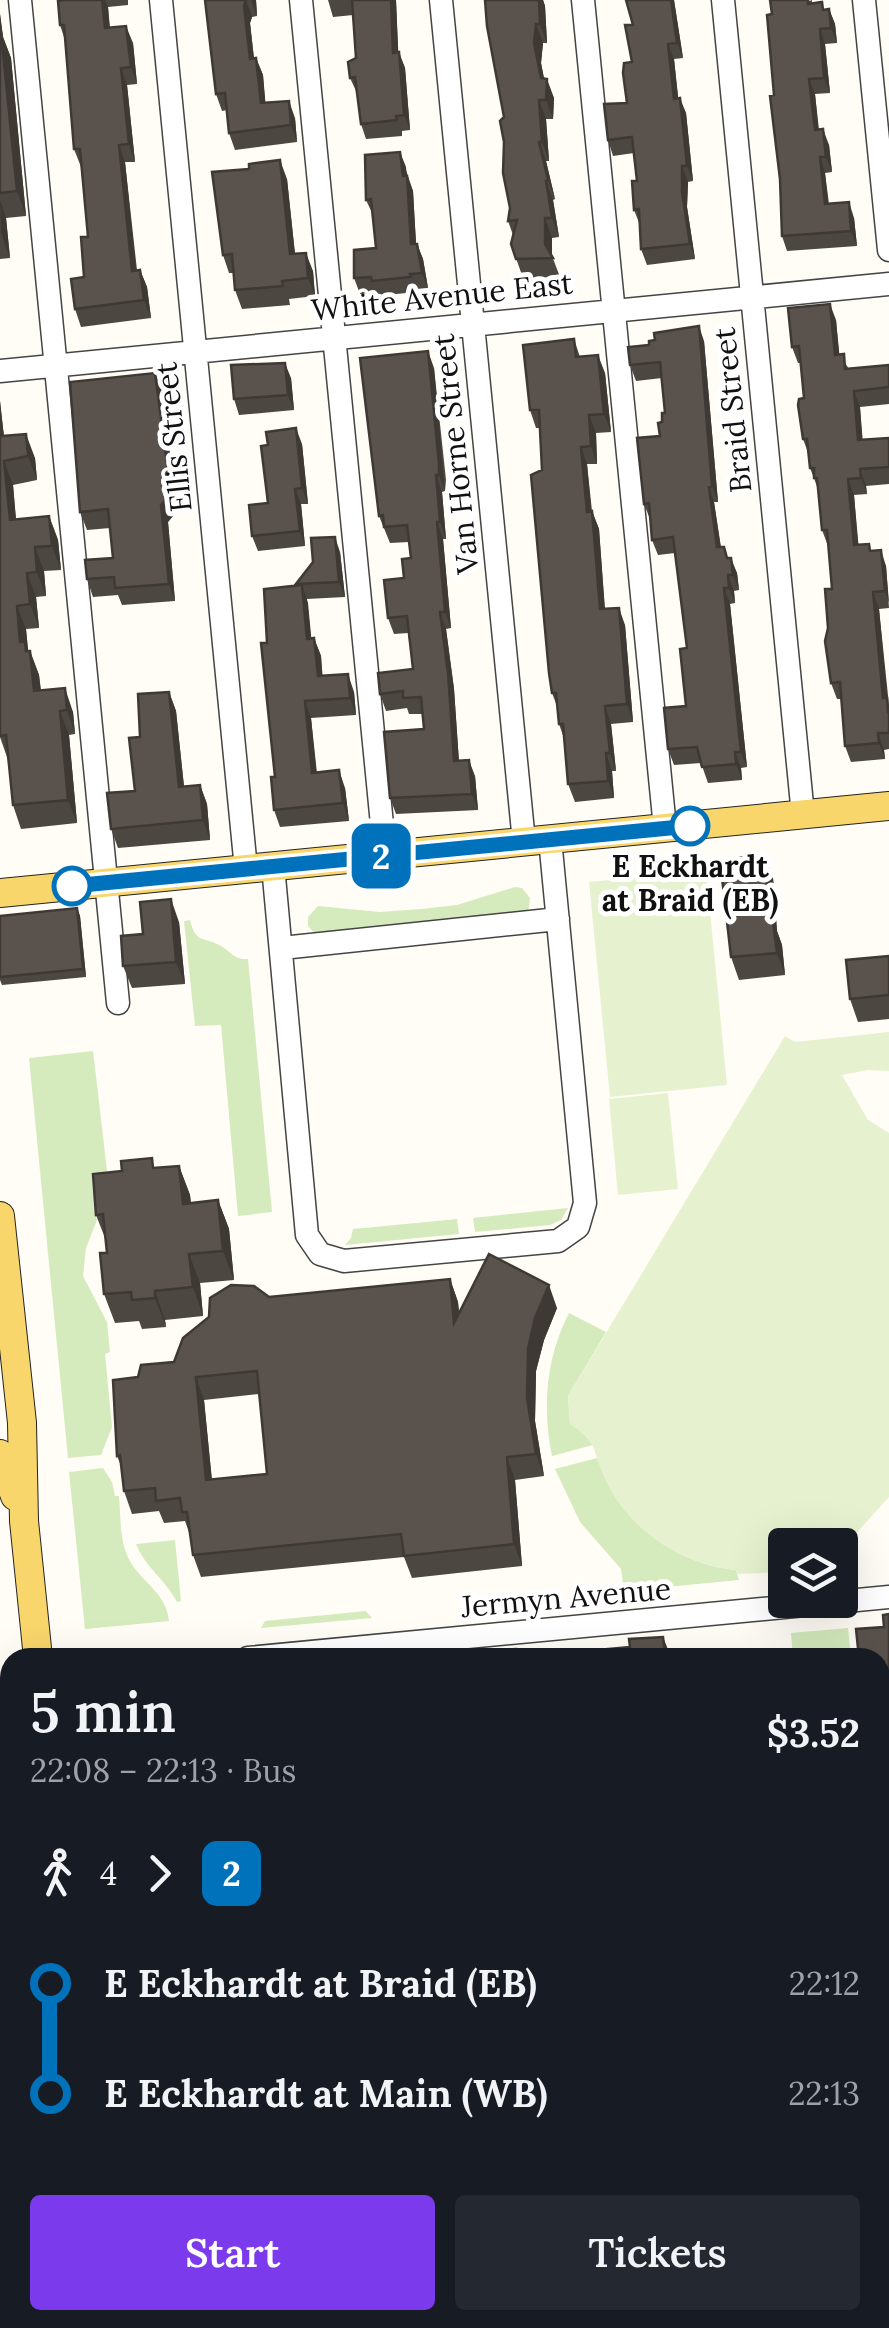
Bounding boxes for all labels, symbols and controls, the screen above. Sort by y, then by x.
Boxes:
street label: White Avenue East [309,263,575,329]
street label: Braid Street [704,325,760,495]
street label: Van Horne Street [423,332,487,577]
street label: Ellis Street [146,360,200,514]
marker: E Eckhardt at Braid (EB) [671,807,709,845]
line badge: 2 [348,824,414,888]
text: 2 [372,834,390,879]
place label: E Eckhardt at Braid (EB) [602,847,778,920]
unlabelled marker [53,867,91,905]
map controls [768,1528,858,1618]
button: layers [768,1528,858,1618]
street label: Jermyn Avenue [458,1569,672,1626]
text: 5 min [30,1677,176,1747]
text: $3.52 [767,1709,860,1757]
text: 22:08 – 22:13 · Bus [30,1750,296,1791]
icon: walk [30,1846,85,1901]
icon: forward [132,1846,187,1901]
text: 2 [222,1851,241,1896]
text: 4 [100,1853,117,1894]
text: E Eckhardt at Braid (EB) [104,1959,537,2007]
text: 22:12 [789,1963,860,2004]
text: E Eckhardt at Main (WB) [104,2069,547,2117]
text: 22:13 [788,2073,860,2114]
button: Start [30,2195,435,2310]
button: Tickets [455,2195,860,2310]

